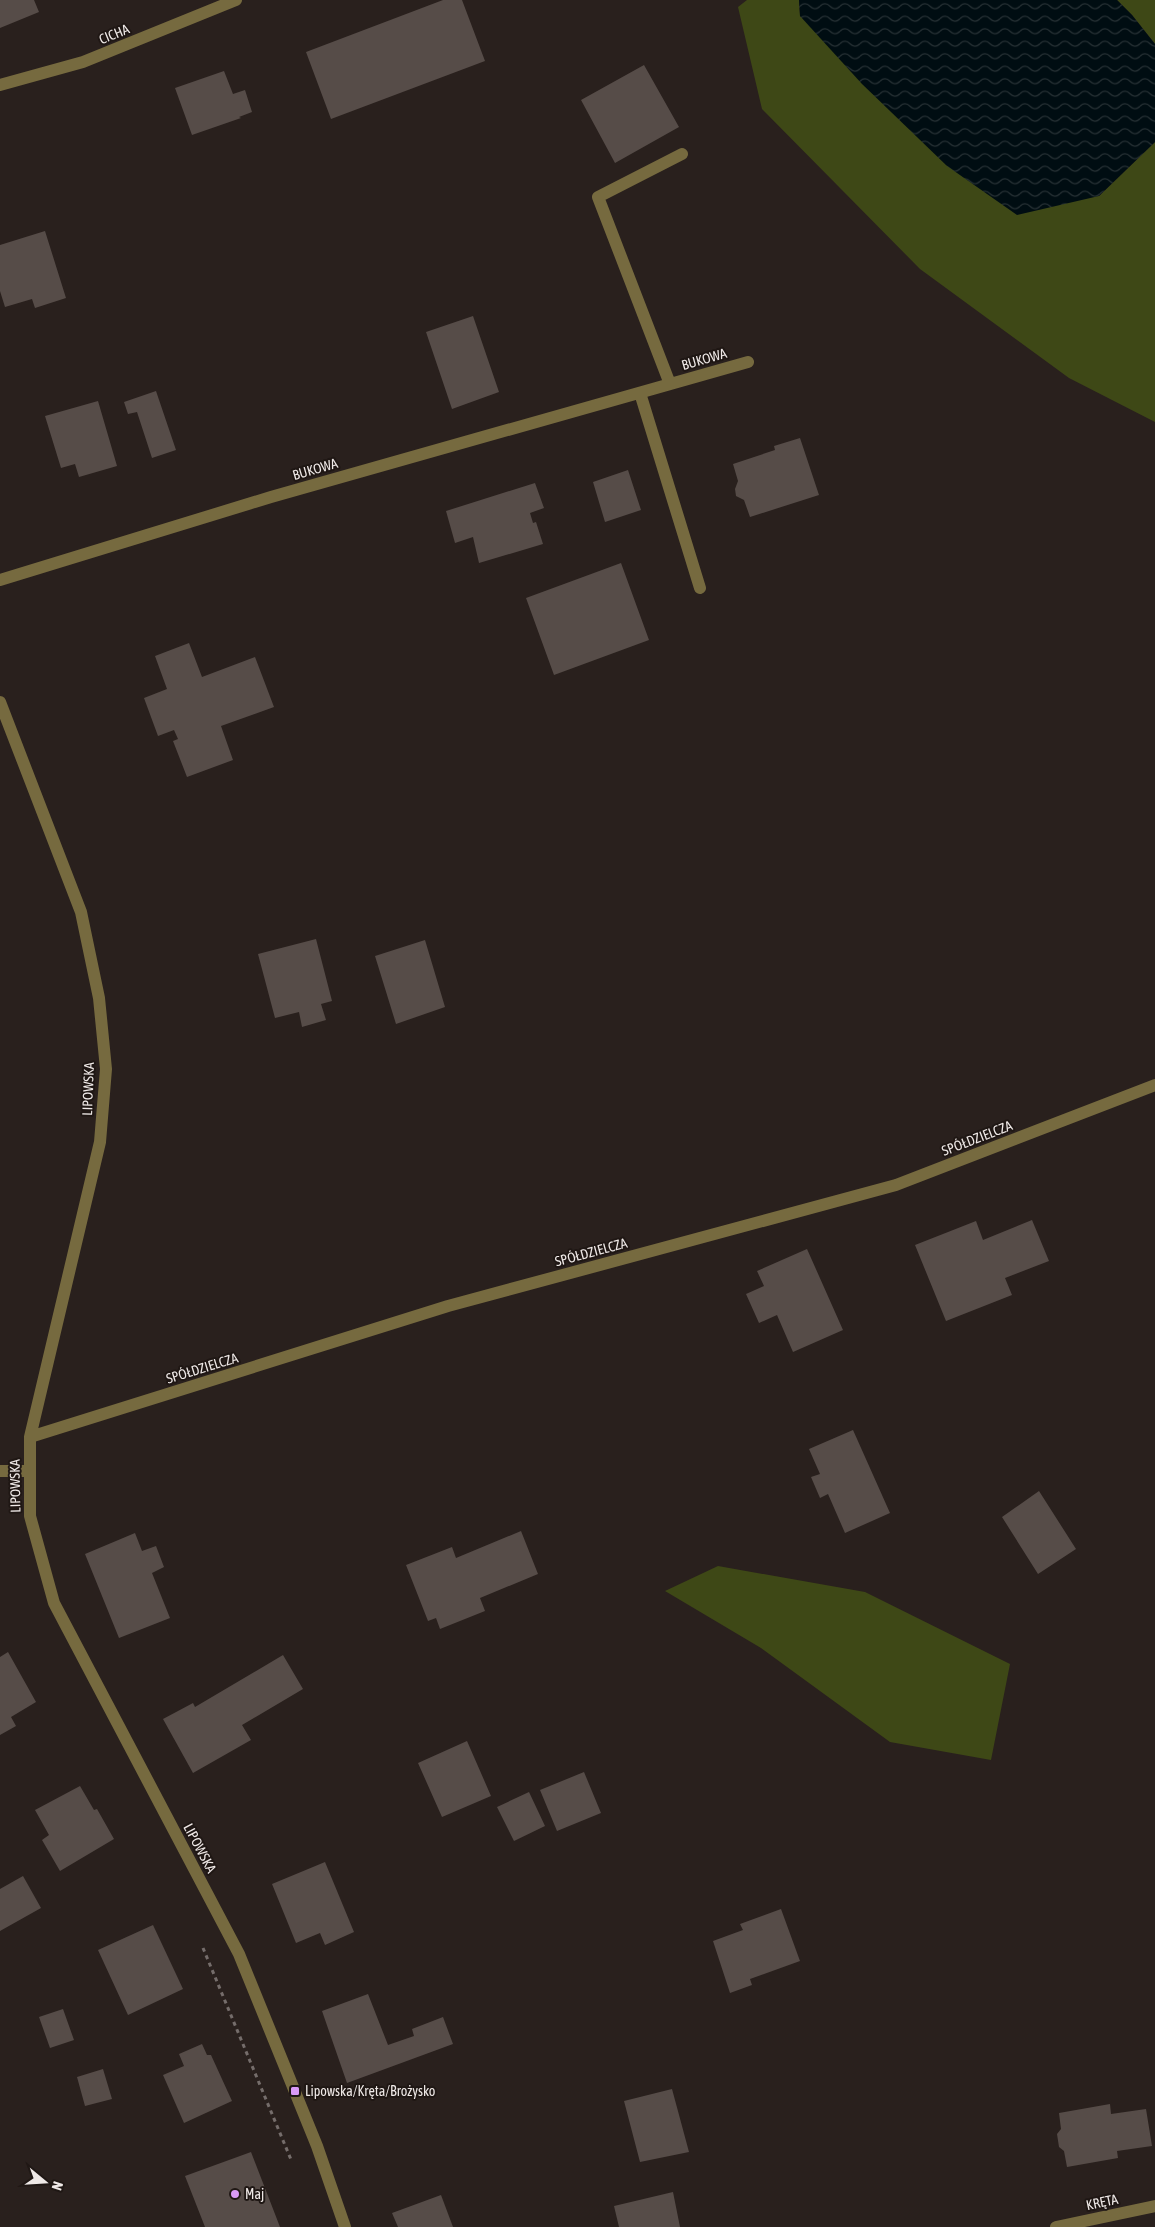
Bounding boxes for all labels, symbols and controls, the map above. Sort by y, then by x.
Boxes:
street label: CICHA [97,21,132,47]
street label: BUKOWA [680,345,728,373]
street label: BUKOWA [291,455,339,483]
street label: LIPOWSKA [79,1062,97,1116]
street label: SPÓŁDZIELCZA [939,1117,1015,1159]
street label: SPÓŁDZIELCZA [553,1235,629,1269]
street label: SPÓŁDZIELCZA [164,1349,240,1387]
street label: LIPOWSKA [7,1459,23,1513]
street label: LIPOWSKA [180,1821,220,1876]
place label: Lipowska/Kręta/Brożysko [305,2083,435,2099]
marker: Lipowska/Kręta/Brożysko [289,2085,301,2097]
north arrow [20,2157,70,2207]
text: N [48,2180,66,2192]
place label: Maj [245,2186,264,2202]
marker: Maj [229,2188,241,2200]
street label: KRĘTA [1085,2191,1120,2213]

